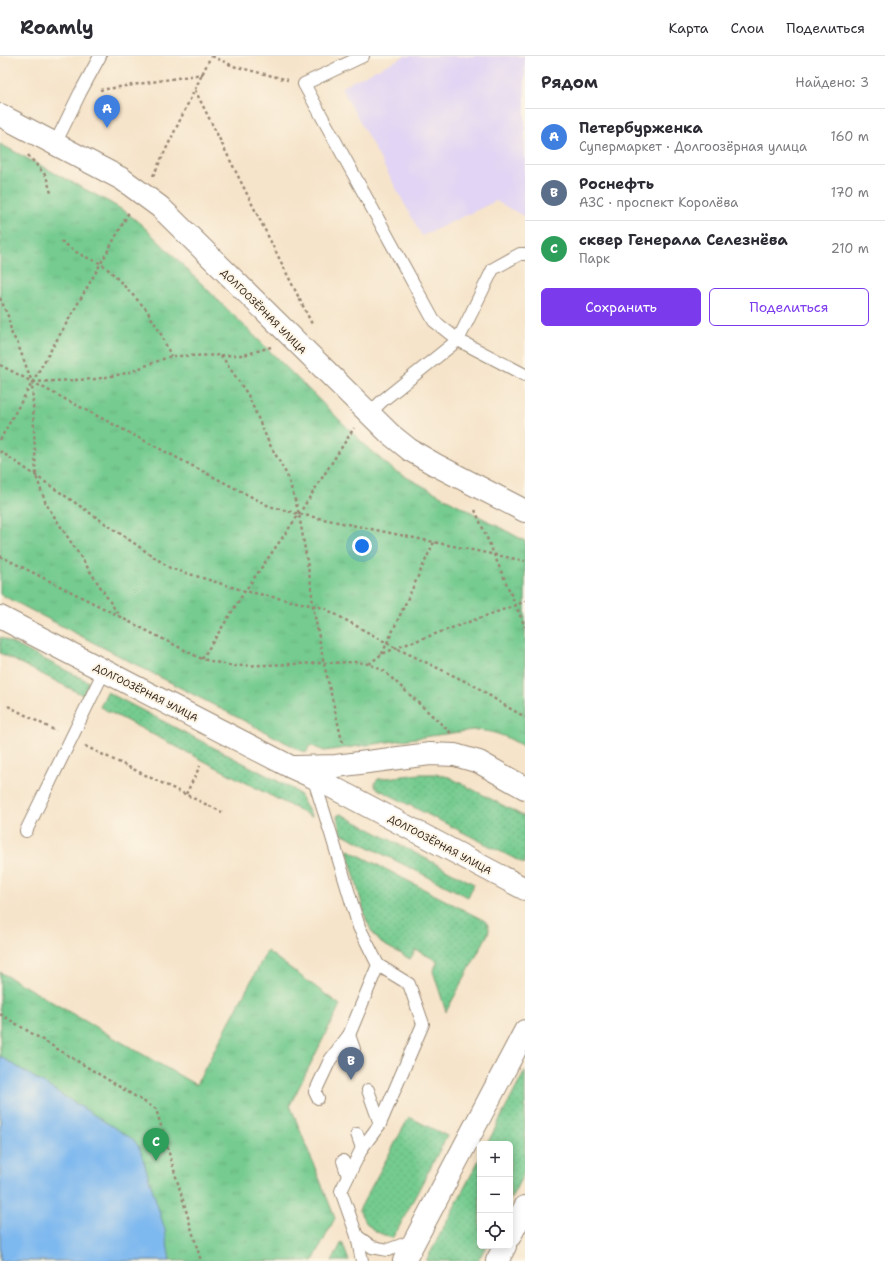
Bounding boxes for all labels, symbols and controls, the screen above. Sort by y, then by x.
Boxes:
text: Roamly [20,15,94,40]
text: Карта [668,19,709,37]
text: Слои [731,19,764,37]
text: Поделиться [786,19,865,37]
text: Рядом [541,71,598,93]
text: Найдено: 3 [795,74,869,91]
pin: A [94,95,120,128]
text: Петербурженка [579,118,703,138]
text: A [549,128,559,145]
text: 160 m [831,128,869,145]
text: Супермаркет · Долгоозёрная улица [579,138,807,155]
text: Роснефть [579,174,654,194]
text: B [550,184,558,201]
text: 170 m [831,184,869,201]
text: АЗС · проспект Королёва [579,194,738,211]
text: сквер Генерала Селезнёва [579,230,788,250]
text: C [550,240,558,257]
text: 210 m [831,240,869,257]
text: Парк [579,250,610,267]
street label: ДОЛГООЗЁРНАЯ УЛИЦА [218,266,309,357]
button: Сохранить [541,288,701,326]
button: Поделиться [709,288,869,326]
your location [352,536,372,556]
street label: ДОЛГООЗЁРНАЯ УЛИЦА [91,660,200,724]
street label: ДОЛГООЗЁРНАЯ УЛИЦА [386,812,494,877]
pin: B [338,1047,364,1080]
pin: C [143,1128,169,1161]
map controls [477,1141,513,1249]
button: + [477,1141,513,1177]
button: − [477,1177,513,1213]
button: locate [477,1213,513,1249]

